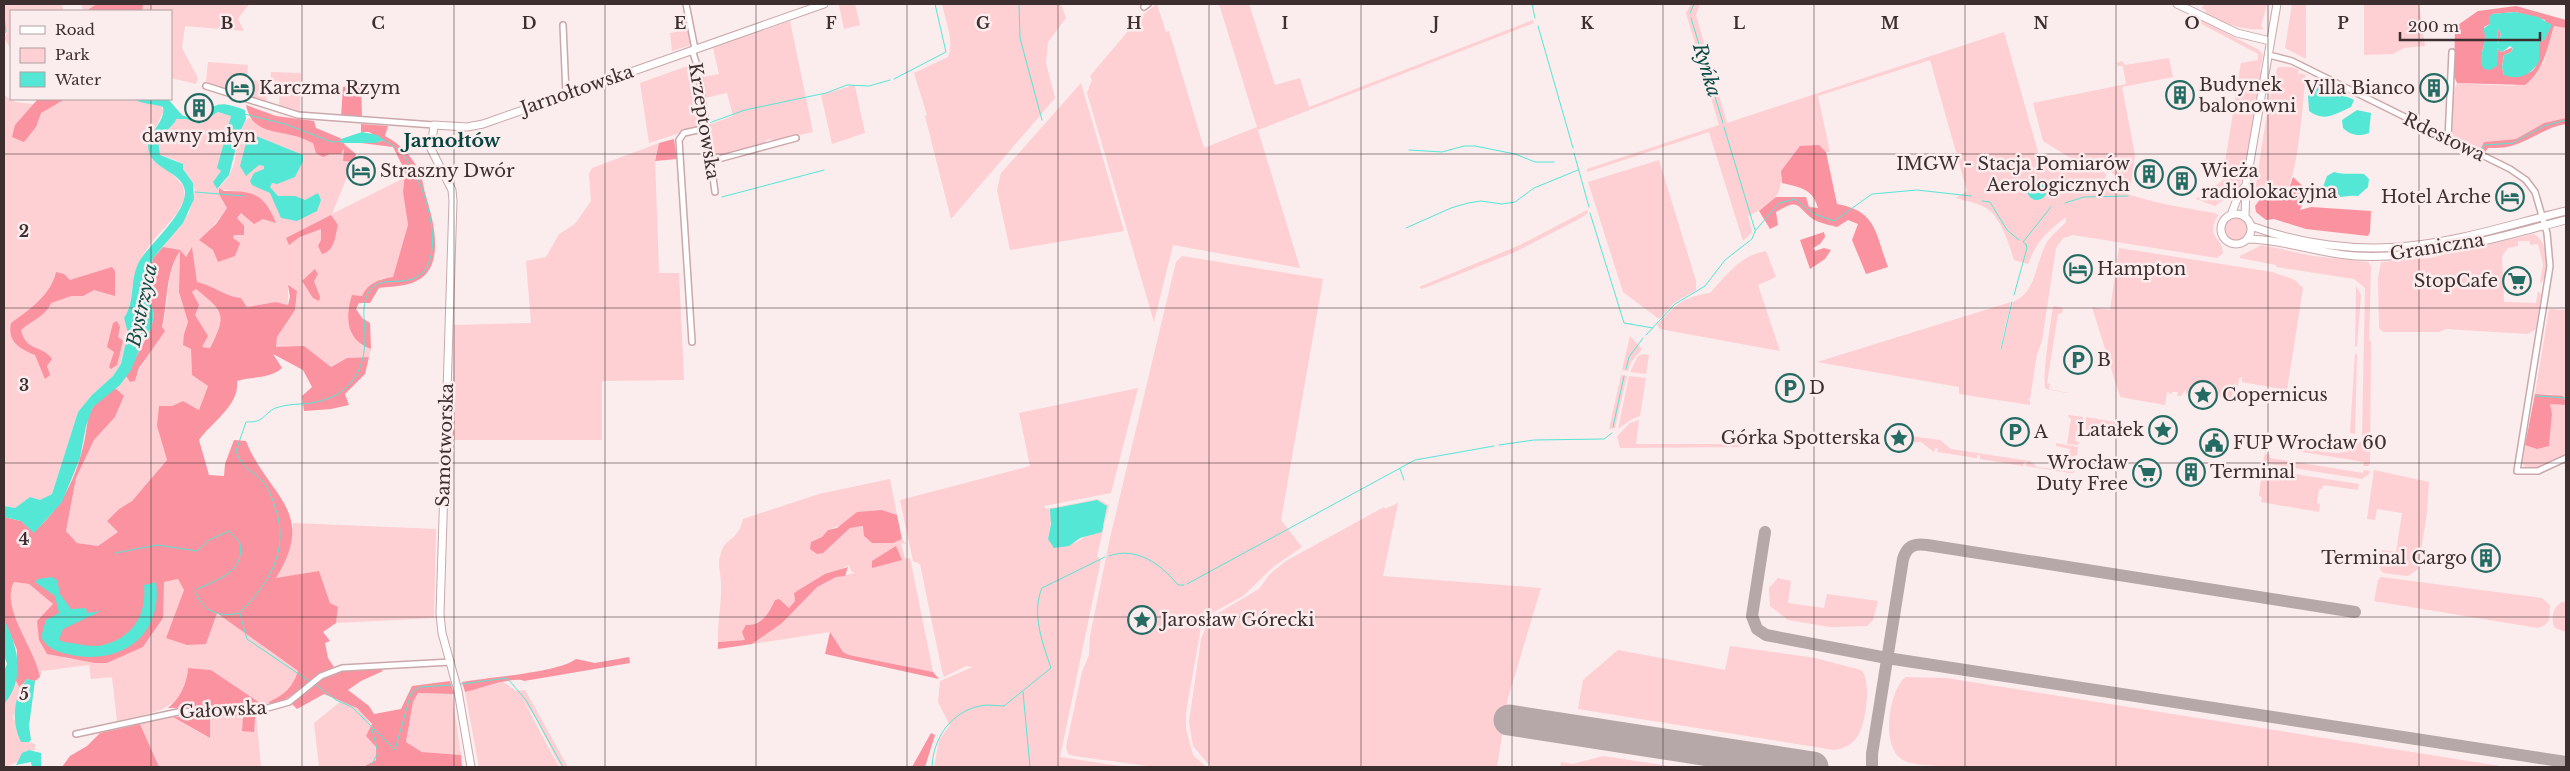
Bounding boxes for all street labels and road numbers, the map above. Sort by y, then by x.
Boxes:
street label: Jarnołtowska [516,60,636,120]
street label: Krzeptowska [684,61,724,181]
street label: Rdestowa [2400,108,2488,166]
street label: Graniczna [2388,229,2486,265]
street label: Samotworska [432,383,458,507]
street label: Gałowska [179,697,267,723]

